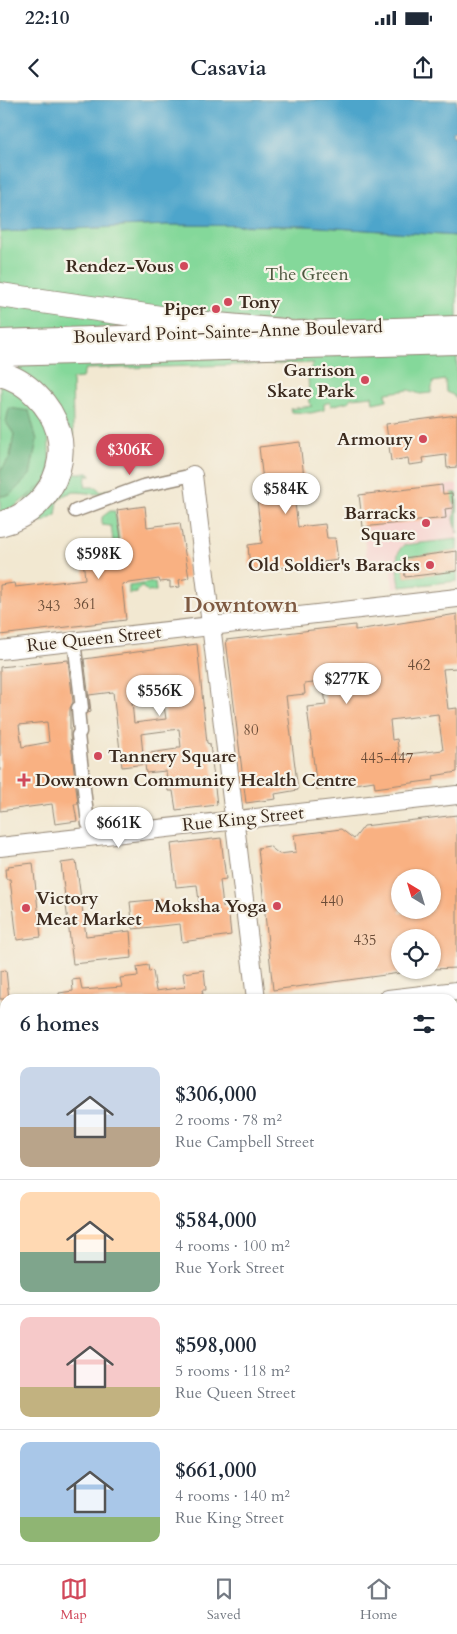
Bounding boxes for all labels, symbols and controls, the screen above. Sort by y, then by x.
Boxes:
text: 22:10 [25,5,69,31]
text: Casavia [190,53,267,83]
icon: back [20,54,48,82]
icon: share [409,54,437,82]
place label: Rendez-Vous [65,254,174,279]
marker: Rendez-Vous [178,260,190,272]
park label: The Green [265,262,350,287]
place label: Tony [238,290,281,315]
marker: Tony [222,296,234,308]
place label: Piper [164,297,207,322]
marker: Piper [210,303,222,315]
street label: Boulevard Point-Sainte-Anne Boulevard [73,314,384,350]
place label: Garrison Skate Park [267,358,356,404]
marker: Garrison Skate Park [359,374,371,386]
place label: Armoury [337,427,414,452]
marker: Armoury [417,433,429,445]
pin: $306K [95,434,165,476]
text: $306K [107,439,153,461]
pin: $584K [251,472,321,515]
text: $584K [263,478,309,500]
place label: Barracks Square [344,501,416,547]
marker: Barracks Square [420,517,432,529]
pin: $598K [64,538,134,580]
text: $598K [76,543,122,565]
place label: Old Soldier's Baracks [248,553,420,578]
marker: Old Soldier's Baracks [424,559,436,571]
district label: Downtown [184,590,298,620]
house number: 361 [73,594,97,614]
house number: 343 [37,596,61,616]
street label: Rue Queen Street [25,619,163,659]
house number: 462 [407,655,431,675]
pin: $277K [312,662,382,705]
text: $277K [324,668,370,690]
pin: $556K [125,674,195,717]
text: $556K [137,680,183,702]
house number: 80 [243,720,259,740]
place label: Tannery Square [108,744,237,769]
house number: 445-447 [361,748,414,768]
marker: Tannery Square [92,750,104,762]
place label: Downtown Community Health Centre [35,768,357,793]
marker: Downtown Community Health Centre [17,773,31,787]
street label: Rue King Street [181,800,305,838]
pin: $661K [84,806,154,849]
text: $661K [96,812,142,834]
north arrow [391,869,441,919]
map controls [391,869,441,979]
place label: Victory Meat Market [36,886,142,932]
house number: 440 [320,891,344,911]
place label: Moksha Yoga [154,894,267,919]
marker: Moksha Yoga [271,900,283,912]
marker: Victory Meat Market [20,902,32,914]
button: locate [391,929,441,979]
house number: 435 [353,930,377,950]
text: 6 homes [20,1010,99,1039]
icon: filters [410,1010,438,1038]
text: $306,000 [175,1080,256,1109]
icon: home [60,1087,120,1147]
text: 2 rooms · 78 m² [175,1109,282,1131]
text: Rue Campbell Street [175,1131,314,1153]
text: $584,000 [175,1206,256,1235]
icon: home [60,1212,120,1272]
text: 4 rooms · 100 m² [175,1235,290,1257]
text: Rue York Street [175,1257,284,1279]
text: $598,000 [175,1331,256,1360]
icon: home [60,1337,120,1397]
text: 5 rooms · 118 m² [175,1360,290,1382]
text: Rue Queen Street [175,1382,295,1404]
text: $661,000 [175,1456,256,1485]
icon: home [60,1462,120,1522]
text: 4 rooms · 140 m² [175,1485,290,1507]
text: Rue King Street [175,1507,284,1529]
tab: Map [60,1575,88,1624]
tab: Saved [207,1575,241,1624]
tab: Home [360,1575,397,1624]

